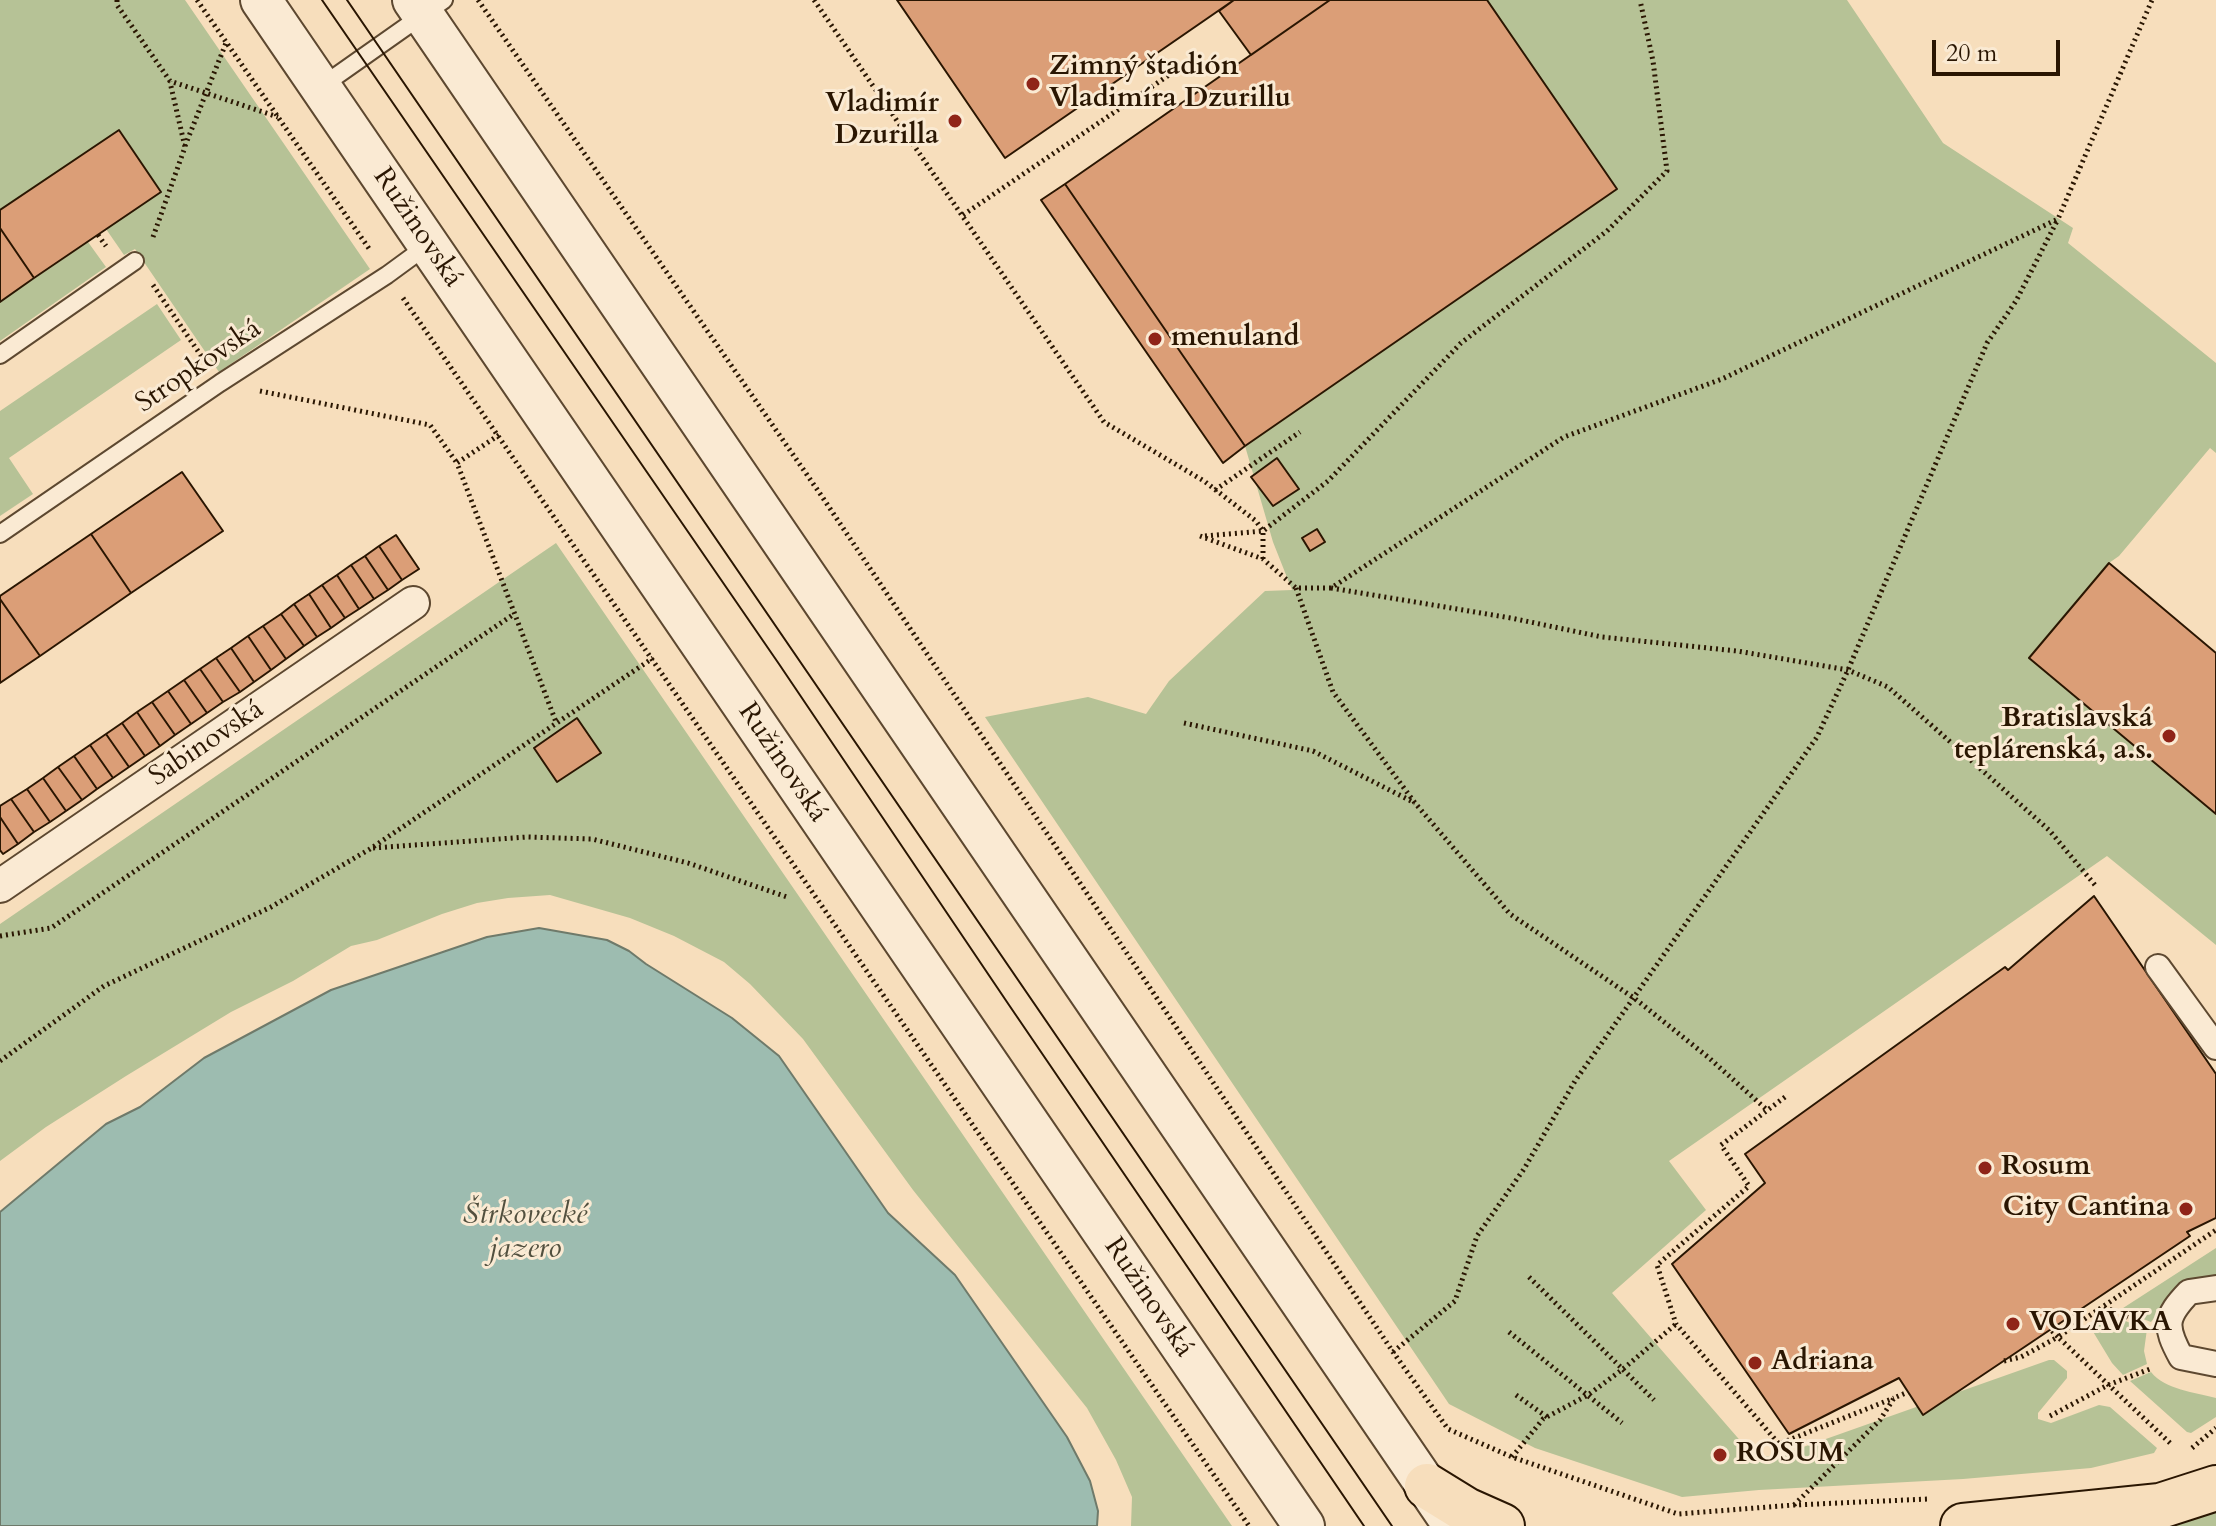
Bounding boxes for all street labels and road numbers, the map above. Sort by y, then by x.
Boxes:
street label: Ružinovská [365,162,469,294]
street label: Stropkovská [130,313,268,421]
street label: Sabinovská [143,694,271,794]
street label: Ružinovská [730,697,834,829]
street label: Ružinovská [1096,1232,1200,1364]

